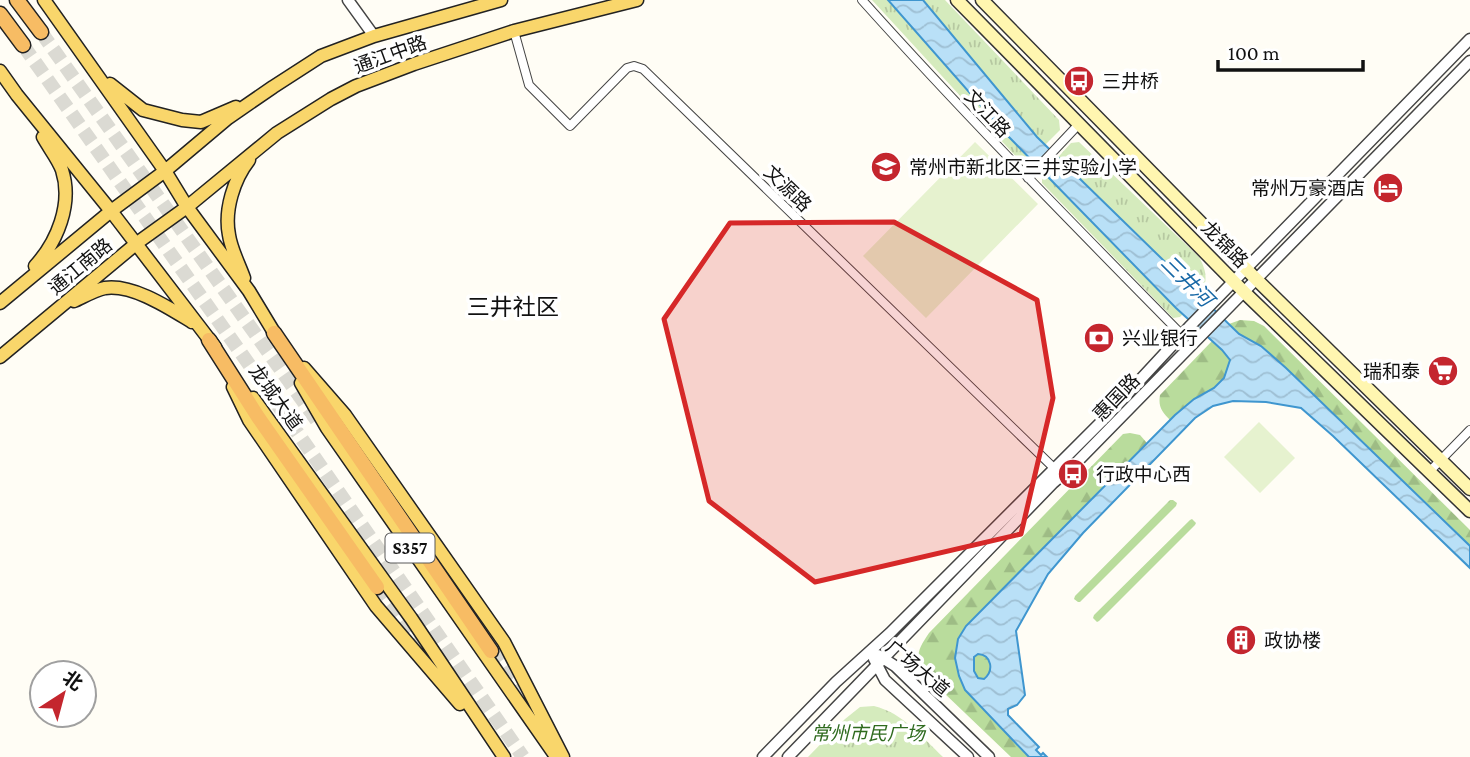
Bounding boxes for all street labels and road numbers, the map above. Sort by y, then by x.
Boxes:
street label: 通江中路 [351,32,429,77]
street label: 文江路 [961,85,1015,141]
street label: 文源路 [760,161,815,216]
street label: 龙锦路 [1197,217,1252,272]
street label: 通江南路 [44,234,116,299]
street label: 龙城大道 [245,360,306,434]
street label: 惠国路 [1089,370,1144,425]
road number: S357 [386,534,434,562]
street label: 广场大道 [882,636,954,701]

